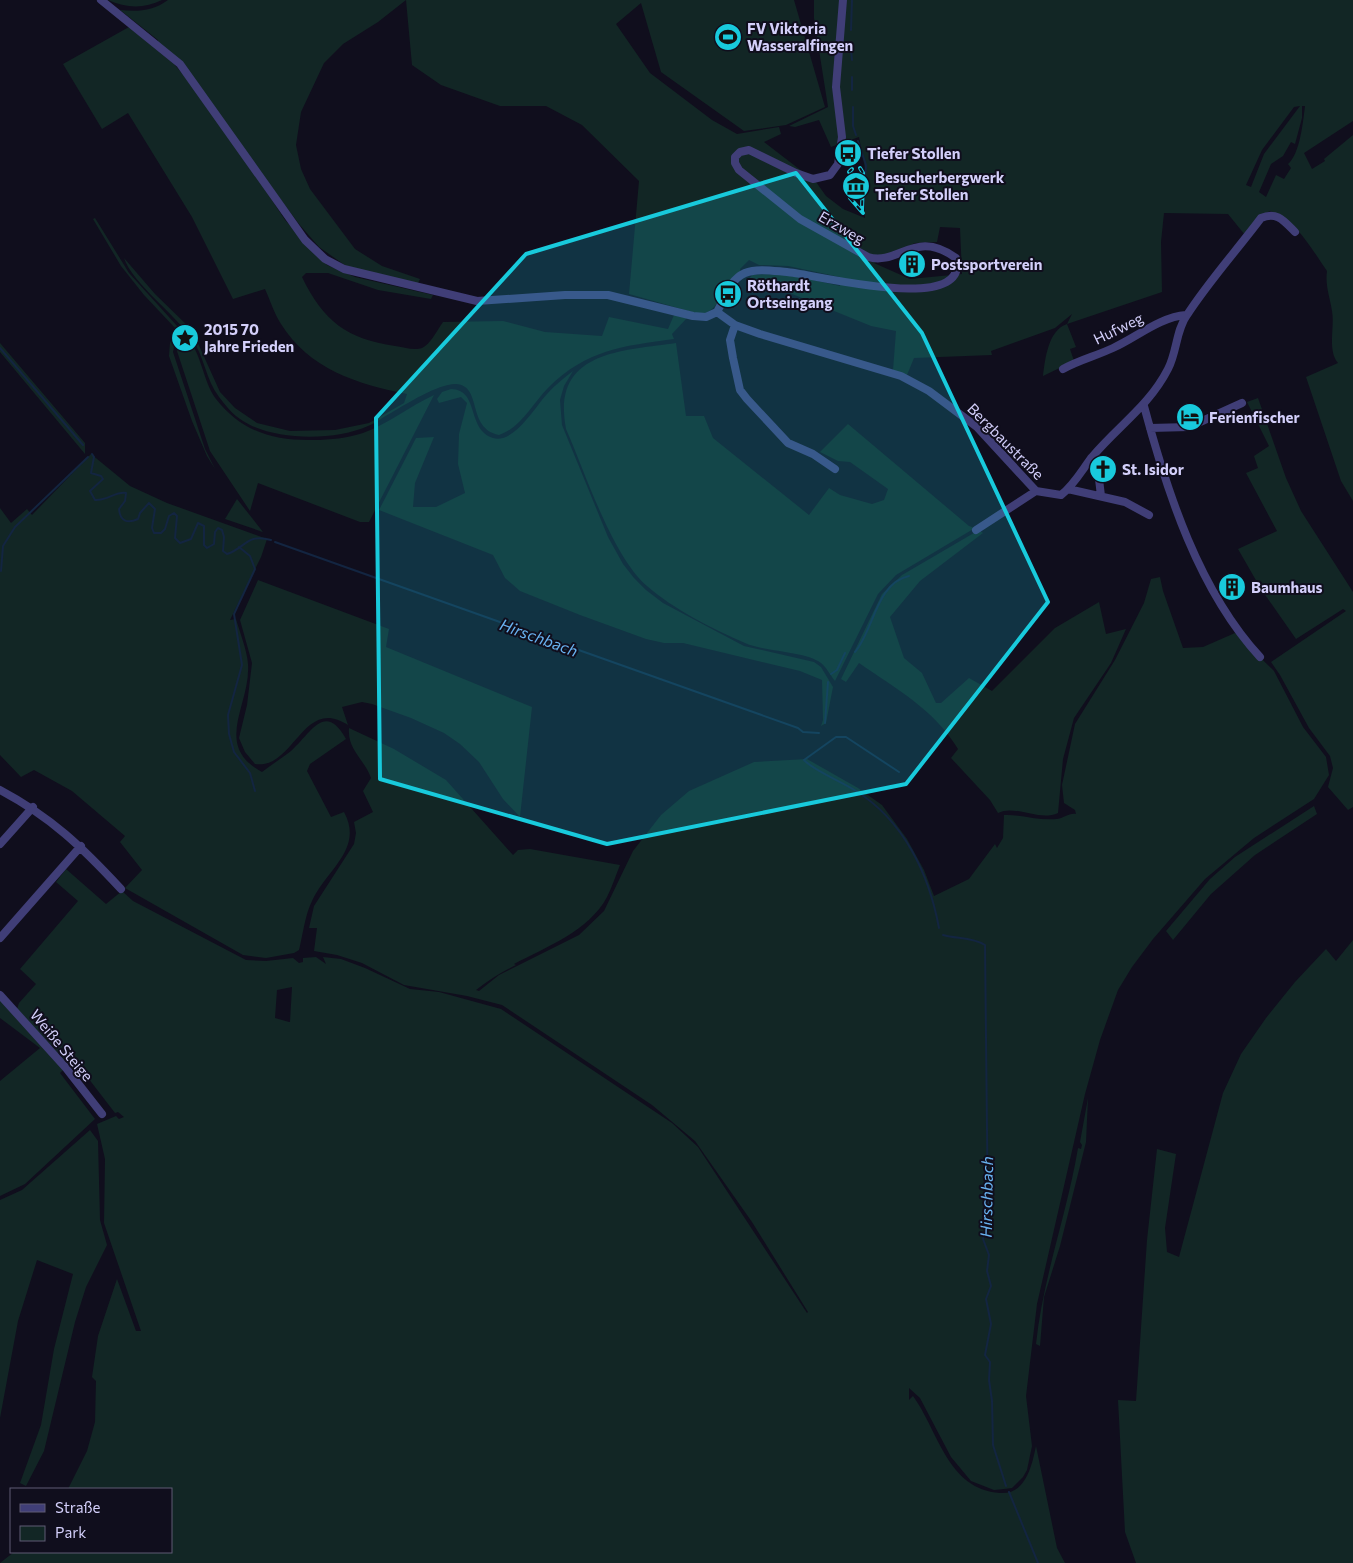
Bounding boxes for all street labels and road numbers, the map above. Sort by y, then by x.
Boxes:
street label: Erzweg [816,207,868,247]
street label: Hufweg [1090,308,1146,348]
street label: Bergbaustraße [964,399,1048,483]
street label: Weiße Steige [27,1005,97,1085]

